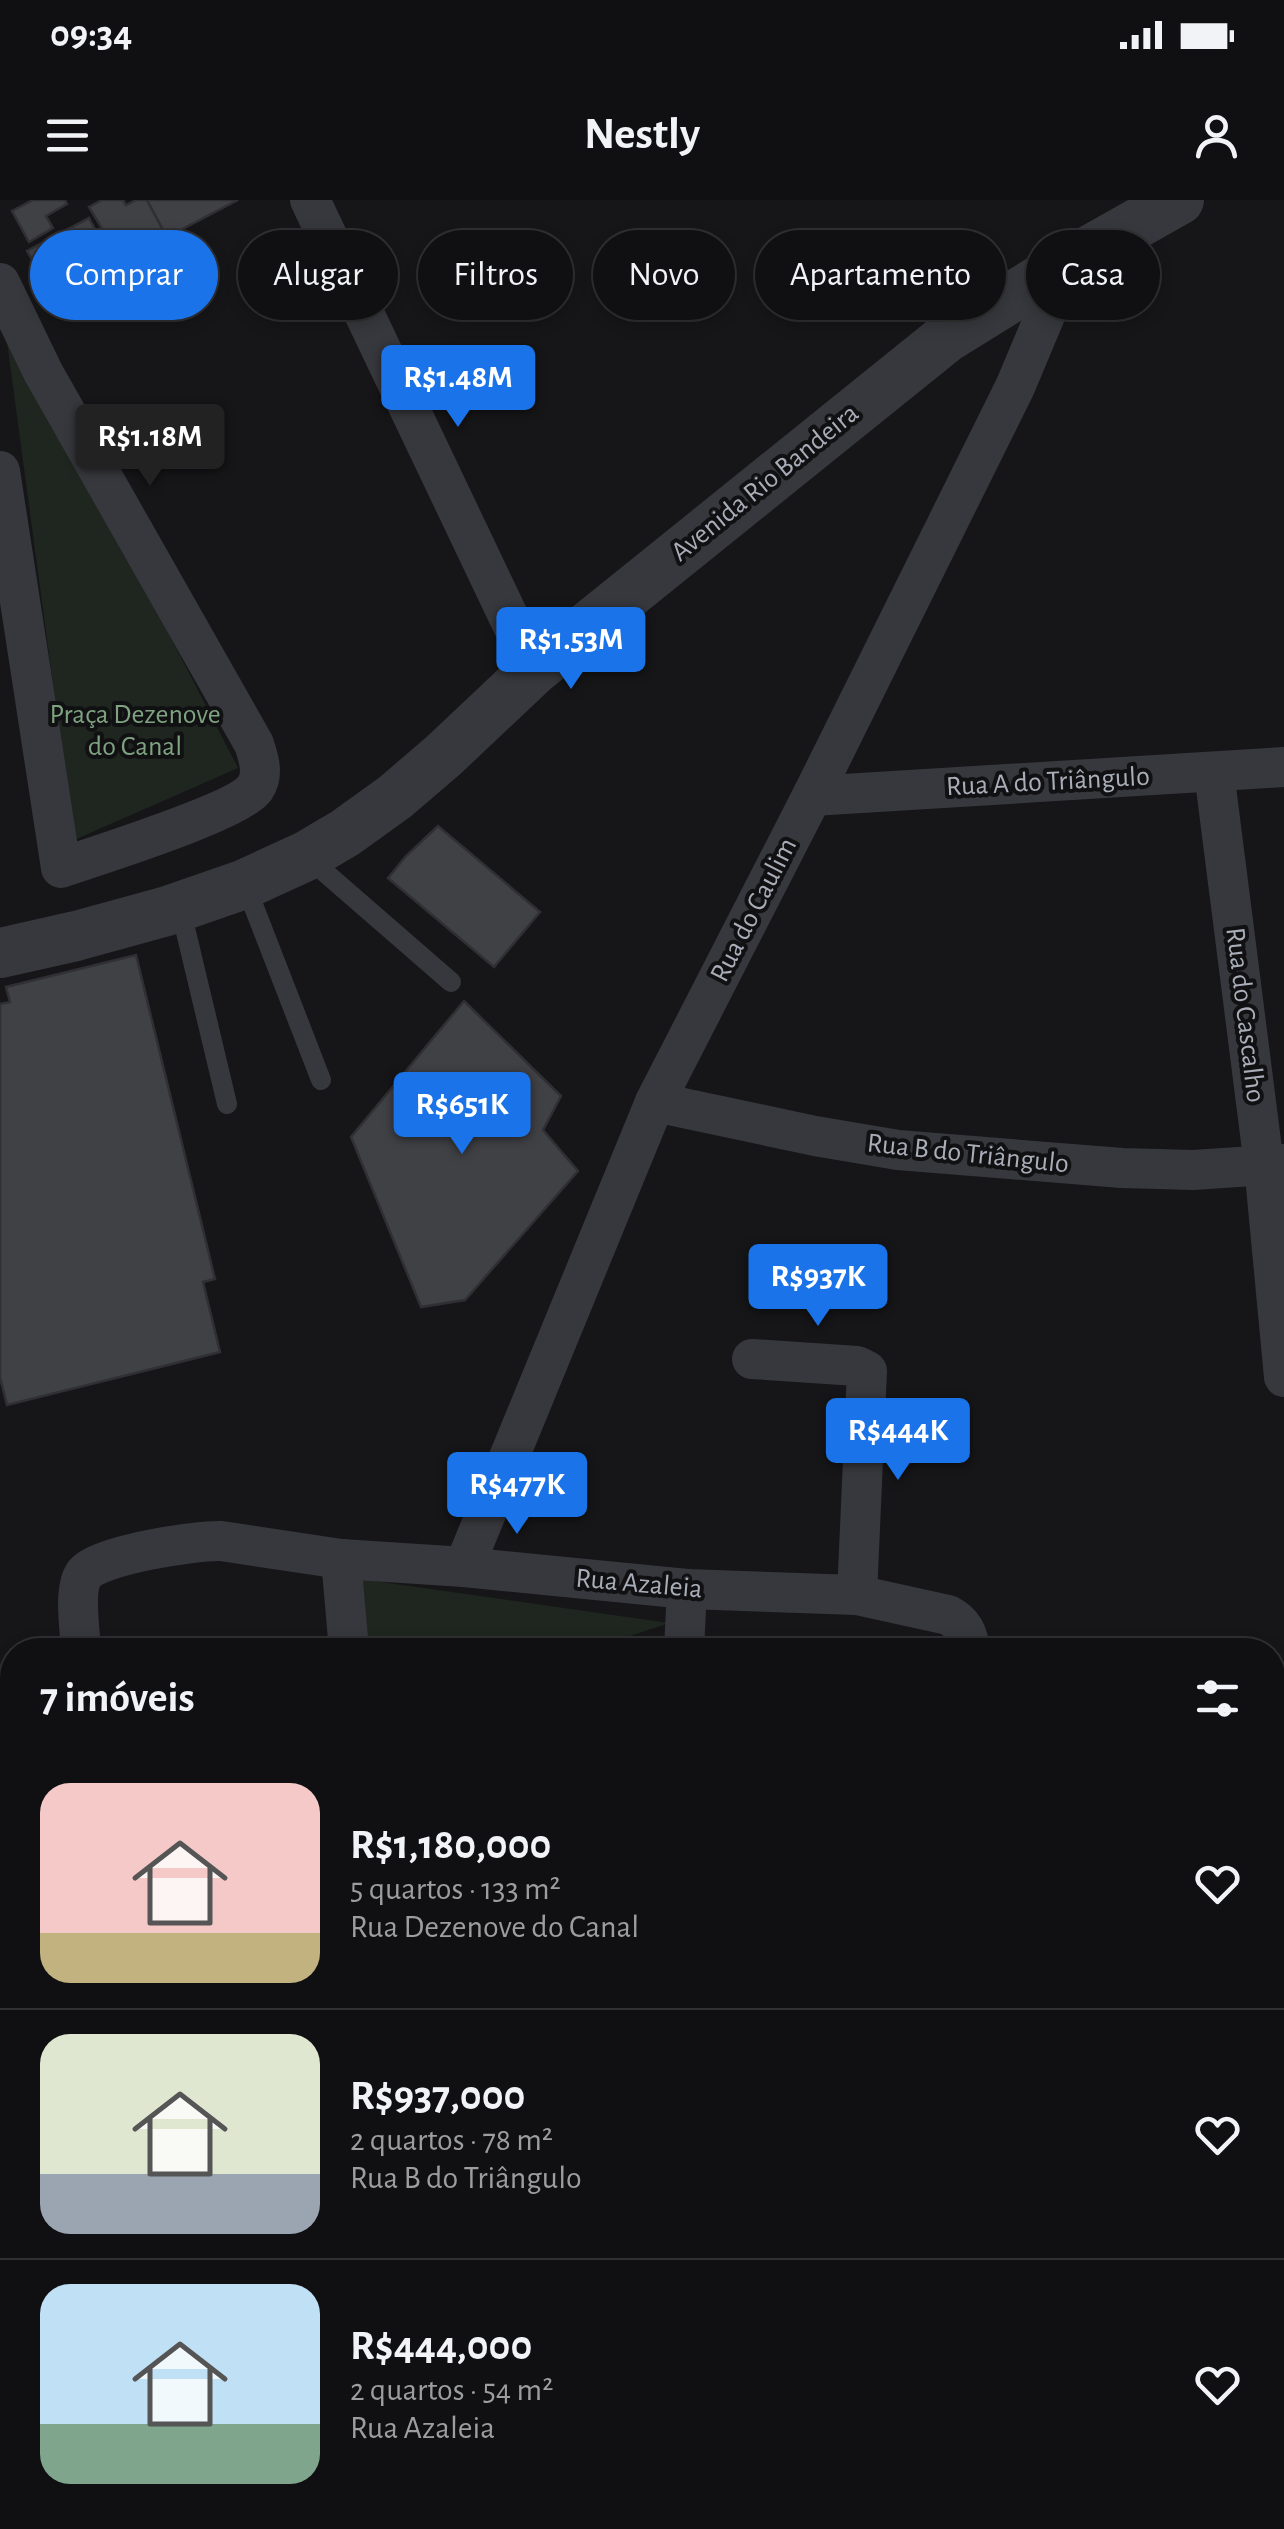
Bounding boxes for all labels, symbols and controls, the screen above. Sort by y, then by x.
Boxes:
text: 09:34 [50,16,132,54]
icon: menu [40,108,95,163]
icon: person [1189,108,1244,163]
text: Nestly [584,112,700,157]
chip: Comprar [30,230,218,320]
chip: Alugar [238,230,398,320]
chip: Filtros [418,230,573,320]
chip: Novo [593,230,735,320]
chip: Apartamento [755,230,1006,320]
chip: Casa [1026,230,1160,320]
pin: R$1.48M [366,345,550,430]
text: R$1.48M [403,361,513,393]
street label: Avenida Rio Bandeira [666,399,864,567]
pin: R$1.18M [58,404,242,489]
text: R$1.18M [98,420,202,452]
pin: R$1.53M [479,607,663,692]
text: R$1.53M [518,623,624,655]
park label: Praça Dezenove do Canal [49,701,221,761]
street label: Rua A do Triângulo [945,763,1151,801]
street label: Rua do Caulim [706,833,802,987]
street label: Rua do Cascalho [1220,926,1270,1104]
pin: R$651K [381,1072,543,1157]
text: R$651K [416,1088,508,1120]
street label: Rua B do Triângulo [866,1129,1070,1179]
pin: R$937K [737,1244,899,1329]
text: R$937K [770,1260,866,1292]
pin: R$444K [817,1398,979,1483]
text: R$444K [848,1414,948,1446]
pin: R$477K [436,1452,598,1537]
text: R$477K [469,1468,565,1500]
street label: Rua Azaleia [575,1565,704,1603]
icon: filters [1190,1671,1245,1726]
text: 7 imóveis [40,1677,195,1719]
icon: home [120,1823,240,1943]
text: R$1,180,000 [350,1824,551,1866]
icon: heart [1190,1856,1245,1911]
text: 5 quartos · 133 m² [350,1873,561,1905]
text: Rua Dezenove do Canal [350,1911,639,1943]
icon: home [120,2074,240,2194]
text: R$937,000 [350,2075,525,2117]
icon: heart [1190,2107,1245,2162]
text: 2 quartos · 78 m² [350,2124,553,2156]
text: Rua B do Triângulo [350,2162,582,2194]
icon: home [120,2324,240,2444]
text: R$444,000 [350,2325,532,2367]
icon: heart [1190,2357,1245,2412]
text: 2 quartos · 54 m² [350,2374,553,2406]
text: Rua Azaleia [350,2412,495,2444]

